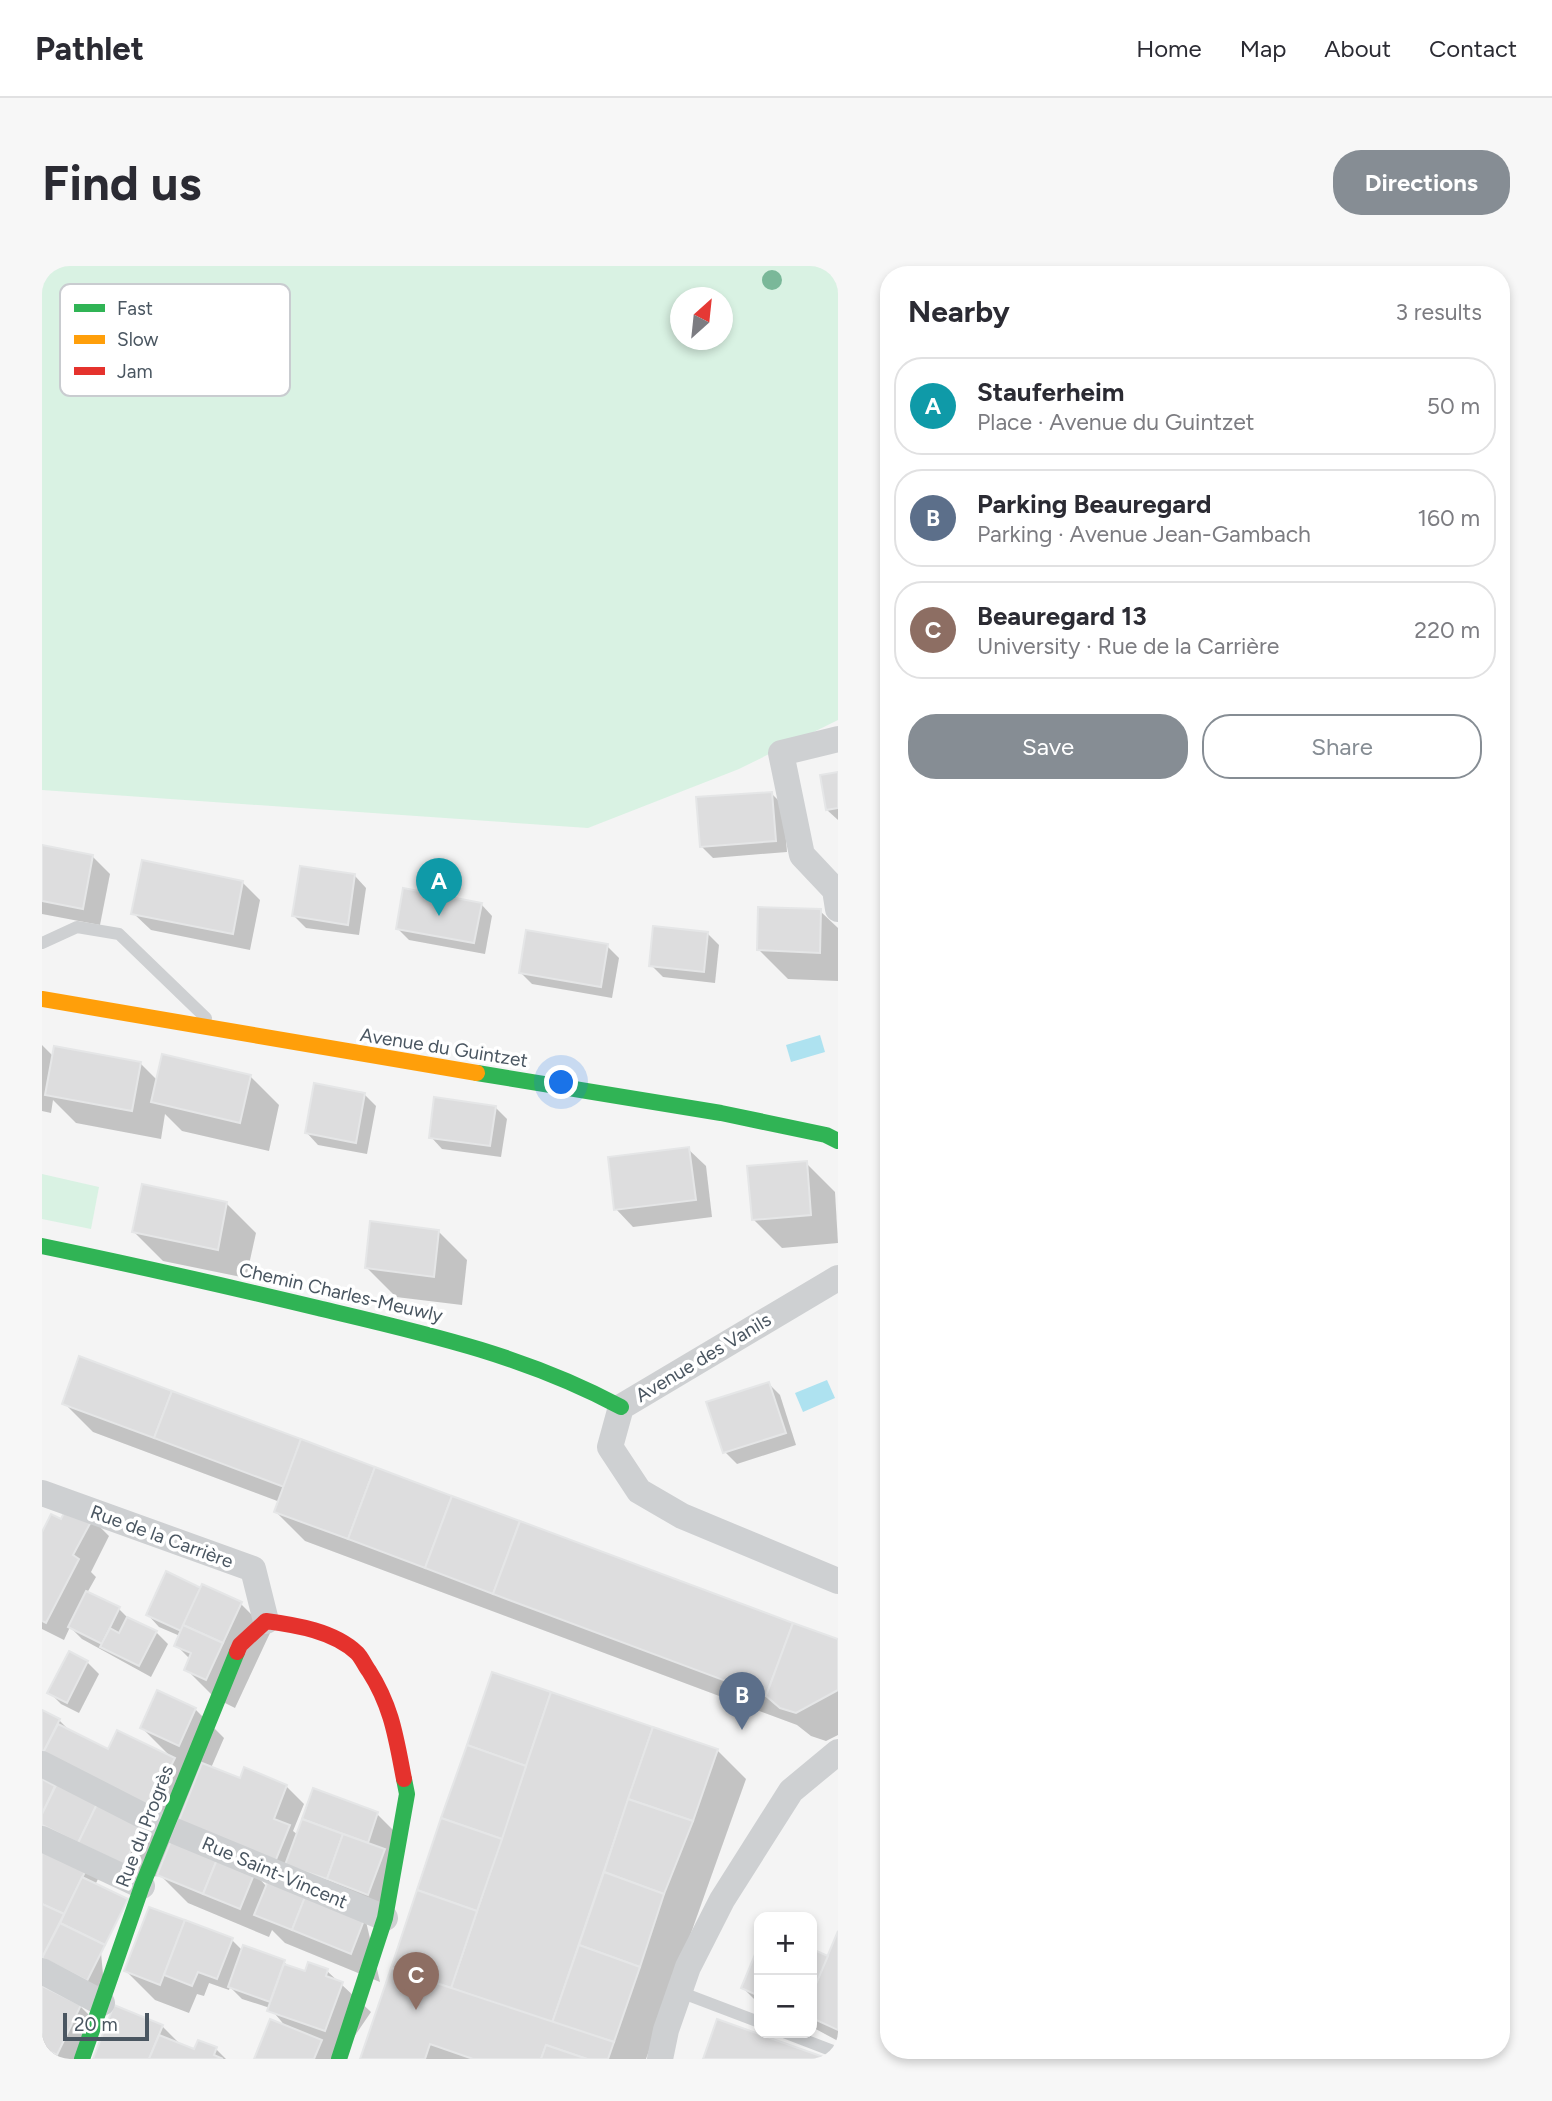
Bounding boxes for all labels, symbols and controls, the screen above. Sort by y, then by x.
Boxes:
text: Pathlet [35,29,144,68]
text: Home [1136,34,1202,63]
text: Map [1240,34,1286,63]
text: About [1324,34,1391,63]
text: Contact [1429,34,1517,63]
button: Directions [1333,150,1510,215]
text: Find us [42,153,201,212]
legend [60,284,290,396]
north arrow [670,287,733,350]
text: Nearby [908,293,1010,330]
text: Fast [117,297,153,320]
text: 3 results [1395,298,1482,326]
text: Slow [117,328,159,351]
text: Jam [117,360,153,383]
text: Stauferheim [977,376,1125,408]
text: A [925,392,941,420]
text: 50 m [1427,392,1480,420]
text: Place · Avenue du Guintzet [977,408,1255,436]
text: Parking Beauregard [977,488,1212,520]
text: B [926,504,940,532]
text: 160 m [1417,504,1480,532]
text: Parking · Avenue Jean-Gambach [977,520,1311,548]
text: Beauregard 13 [977,600,1147,632]
text: C [925,616,941,644]
text: 220 m [1414,616,1480,644]
text: University · Rue de la Carrière [977,632,1279,660]
button: Save [908,714,1188,779]
button: Share [1202,714,1482,779]
pin: A [416,858,462,916]
street label: Avenue du Guintzet [358,1023,529,1072]
your location [544,1065,578,1099]
street label: Chemin Charles-Meuwly [237,1258,445,1327]
street label: Avenue des Vanils [631,1308,775,1407]
street label: Rue de la Carrière [87,1500,236,1573]
pin: B [719,1672,765,1730]
street label: Rue du Progrès [111,1762,178,1891]
street label: Rue Saint-Vincent [199,1831,351,1913]
map controls [754,1912,817,2038]
button: + [754,1912,817,1975]
pin: C [393,1952,439,2010]
button: − [754,1975,817,2038]
scale bar [63,2010,149,2042]
text: 20 m [74,2013,118,2036]

